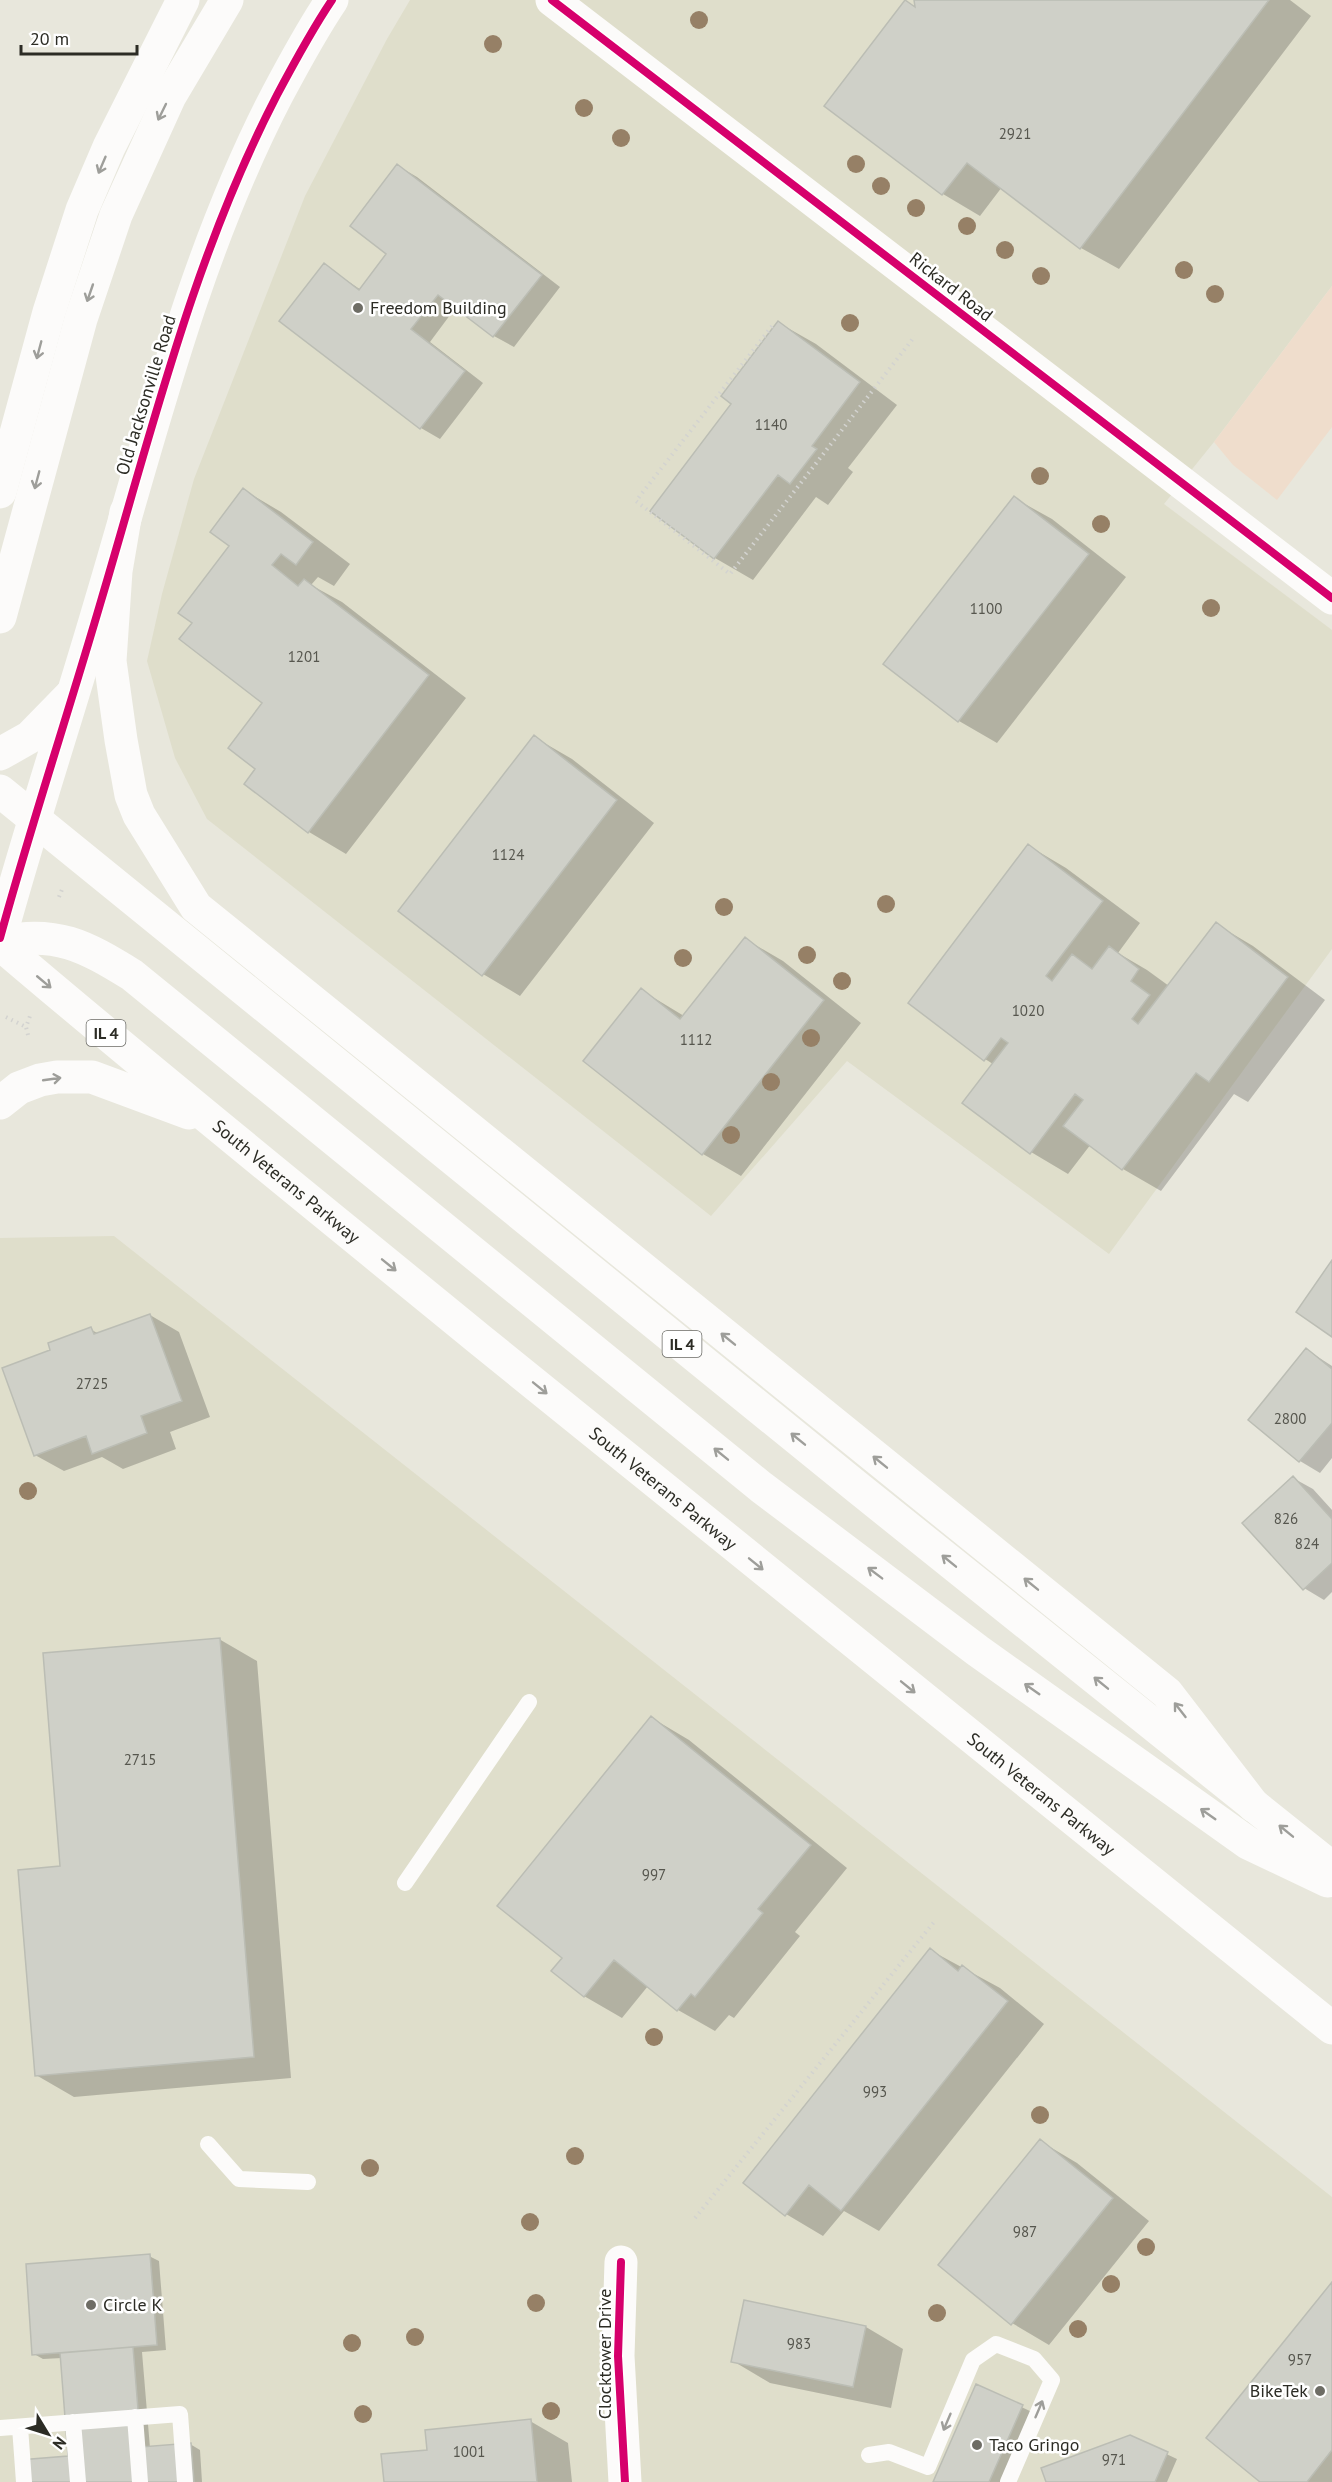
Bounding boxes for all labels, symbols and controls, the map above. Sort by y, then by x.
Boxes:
scale bar [21,18,136,56]
text: 20 m [30,27,69,50]
one-way arrow [156,102,168,120]
house number: 2921 [999,124,1031,143]
one-way arrow [95,156,107,174]
street label: Rickard Road [905,247,998,326]
one-way arrow [84,283,95,302]
place label: Freedom Building [370,296,507,319]
marker: Freedom Building [351,301,365,315]
street label: Old Jacksonville Road [110,312,181,478]
one-way arrow [33,340,44,359]
house number: 1140 [755,415,787,434]
one-way arrow [31,470,42,489]
house number: 1100 [970,599,1002,618]
house number: 1201 [288,647,320,666]
house number: 1124 [492,845,524,864]
one-way arrow [36,975,52,988]
house number: 1020 [1012,1001,1044,1020]
road number: IL 4 [86,1020,126,1046]
house number: 1112 [680,1030,712,1049]
one-way arrow [42,1073,61,1084]
street label: South Veterans Parkway [208,1114,365,1249]
one-way arrow [381,1259,397,1272]
road number: IL 4 [662,1331,702,1357]
one-way arrow [720,1333,736,1346]
house number: 2725 [76,1374,108,1393]
one-way arrow [532,1382,548,1395]
house number: 2800 [1274,1409,1306,1428]
street label: South Veterans Parkway [585,1421,742,1555]
one-way arrow [790,1432,806,1445]
one-way arrow [714,1447,729,1461]
one-way arrow [872,1456,888,1469]
house number: 826 [1274,1509,1298,1528]
house number: 824 [1295,1534,1319,1553]
one-way arrow [941,1555,957,1568]
one-way arrow [748,1558,764,1571]
one-way arrow [868,1567,884,1579]
one-way arrow [1024,1578,1040,1591]
one-way arrow [1094,1677,1110,1690]
one-way arrow [900,1681,916,1694]
one-way arrow [1024,1683,1040,1695]
one-way arrow [1173,1702,1186,1718]
street label: South Veterans Parkway [963,1727,1121,1861]
house number: 2715 [124,1750,156,1769]
one-way arrow [1200,1808,1216,1820]
one-way arrow [1279,1825,1295,1838]
house number: 997 [642,1865,666,1884]
house number: 993 [863,2082,887,2101]
house number: 987 [1013,2222,1037,2241]
street label: Clocktower Drive [593,2289,616,2419]
place label: Circle K [103,2293,163,2316]
marker: Circle K [84,2298,98,2312]
house number: 983 [787,2334,811,2353]
house number: 957 [1288,2350,1312,2369]
place label: BikeTek [1250,2379,1308,2402]
marker: BikeTek [1313,2384,1327,2398]
one-way arrow [1035,2400,1046,2418]
north arrow [18,2404,78,2464]
one-way arrow [941,2412,952,2430]
text: N [49,2433,71,2454]
place label: Taco Gringo [989,2433,1079,2456]
marker: Taco Gringo [970,2438,984,2452]
house number: 1001 [453,2442,485,2461]
house number: 971 [1102,2450,1126,2469]

